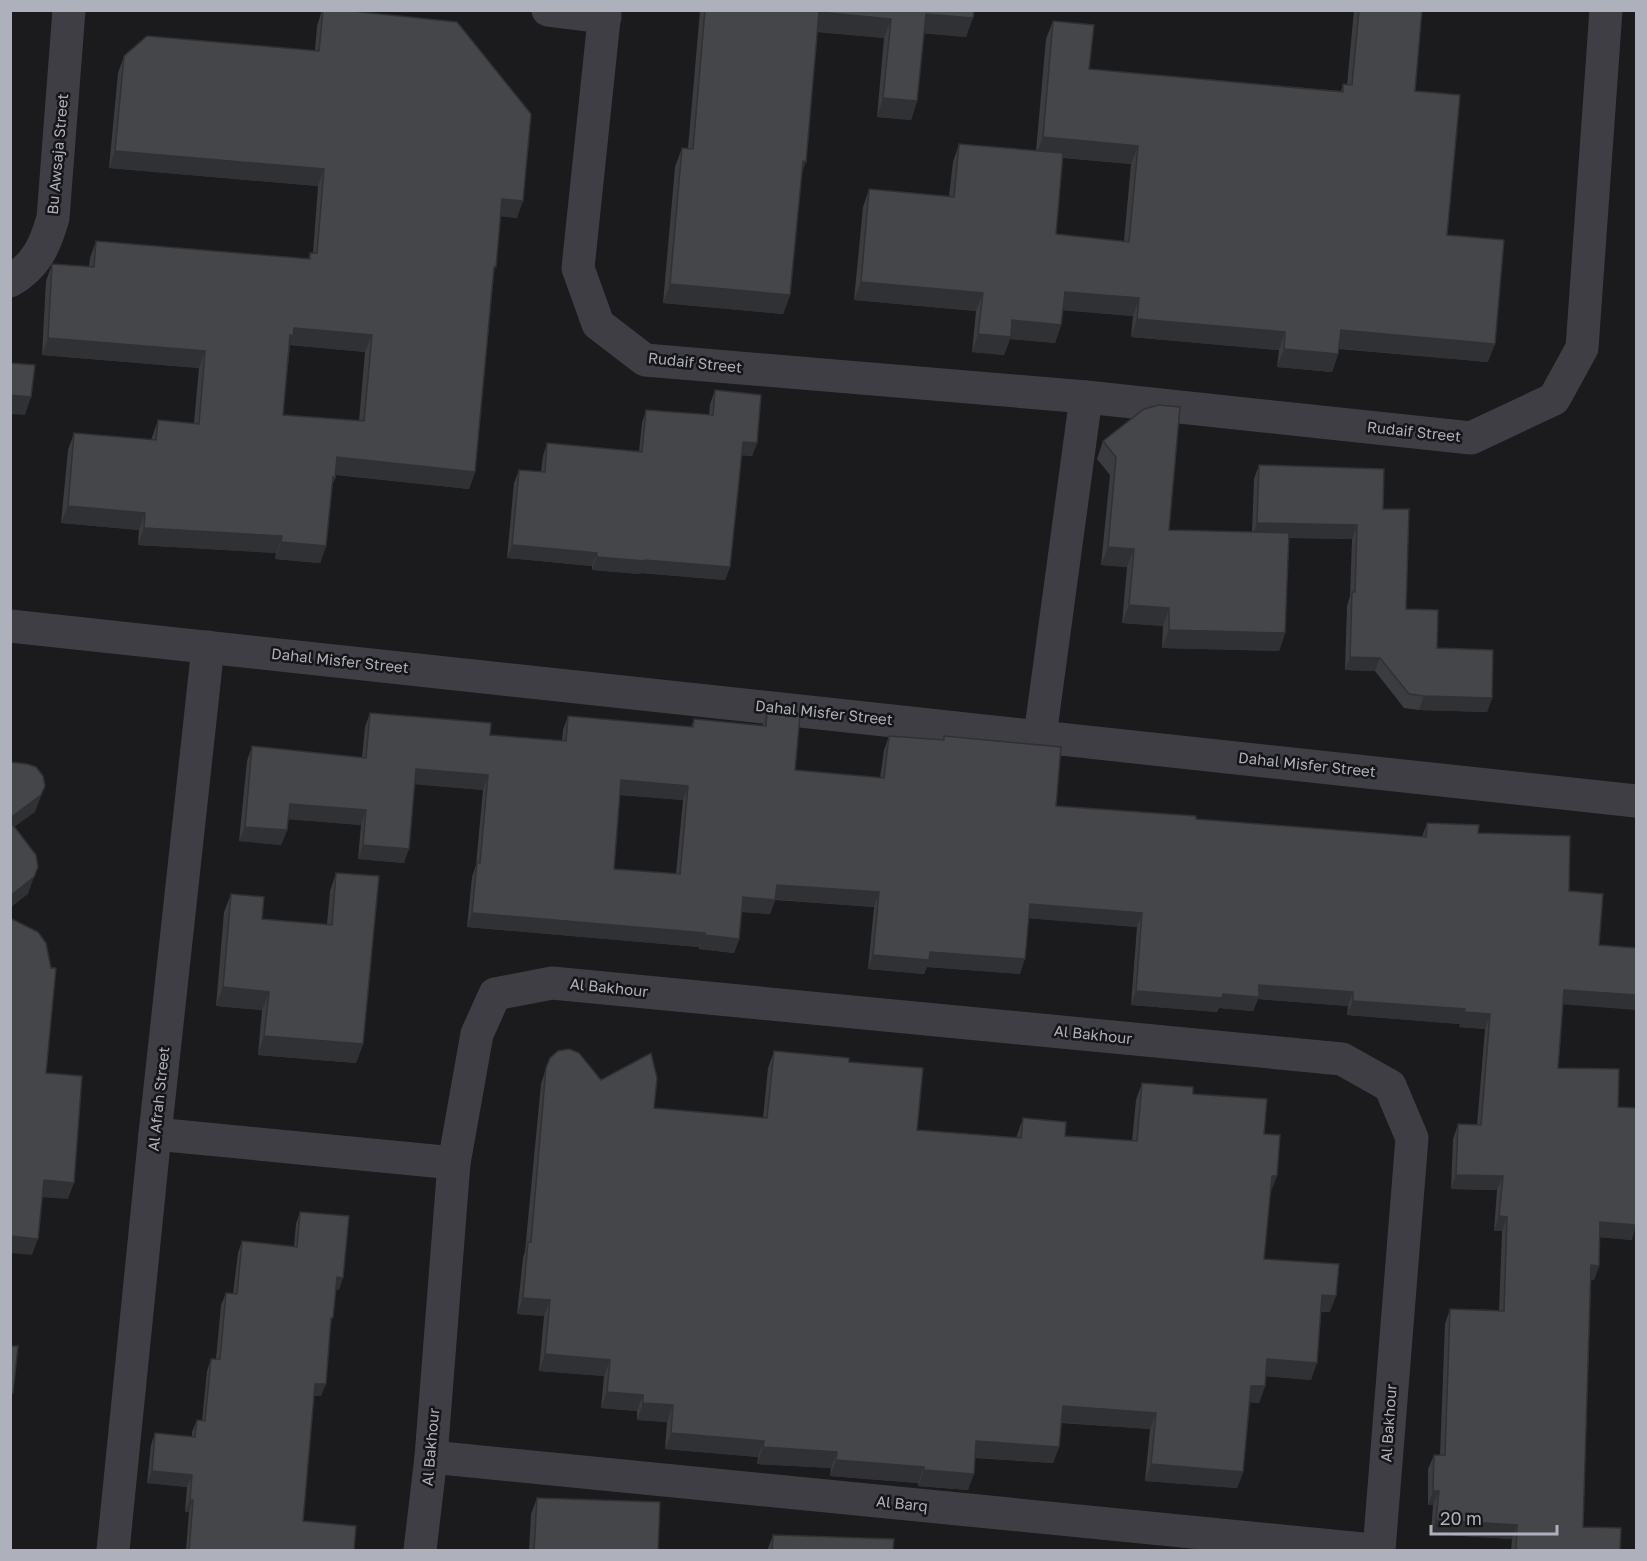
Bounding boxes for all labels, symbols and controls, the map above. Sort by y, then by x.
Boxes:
street label: Bu Awsaja Street [43,93,71,215]
street label: Rudaif Street [647,348,743,376]
street label: Rudaif Street [1366,417,1462,445]
street label: Dahal Misfer Street [270,644,410,676]
street label: Dahal Misfer Street [754,696,894,728]
street label: Dahal Misfer Street [1237,748,1377,780]
street label: Al Bakhour [569,974,649,1000]
street label: Al Bakhour [1053,1021,1133,1047]
street label: Al Afrah Street [144,1046,172,1152]
street label: Al Bakhour [1376,1383,1400,1463]
street label: Al Bakhour [418,1407,442,1487]
street label: Al Barq [875,1491,929,1515]
scale bar [1431,1498,1557,1536]
text: 20 m [1440,1507,1482,1529]

